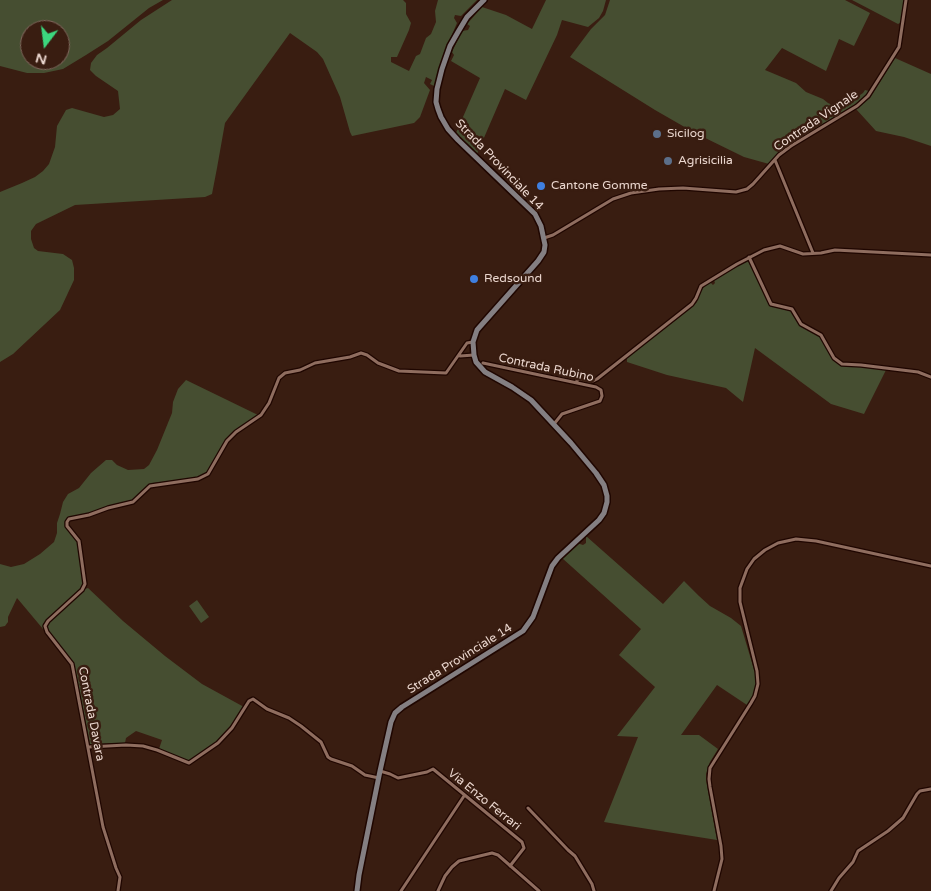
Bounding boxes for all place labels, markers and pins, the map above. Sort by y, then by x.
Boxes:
place label: Sicilog [667,127,705,141]
marker: Sicilog [651,128,663,140]
place label: Agrisicilia [678,154,733,168]
marker: Agrisicilia [662,155,674,167]
place label: Cantone Gomme [551,179,647,193]
marker: Cantone Gomme [535,180,547,192]
place label: Redsound [484,272,542,286]
marker: Redsound [468,273,480,285]

